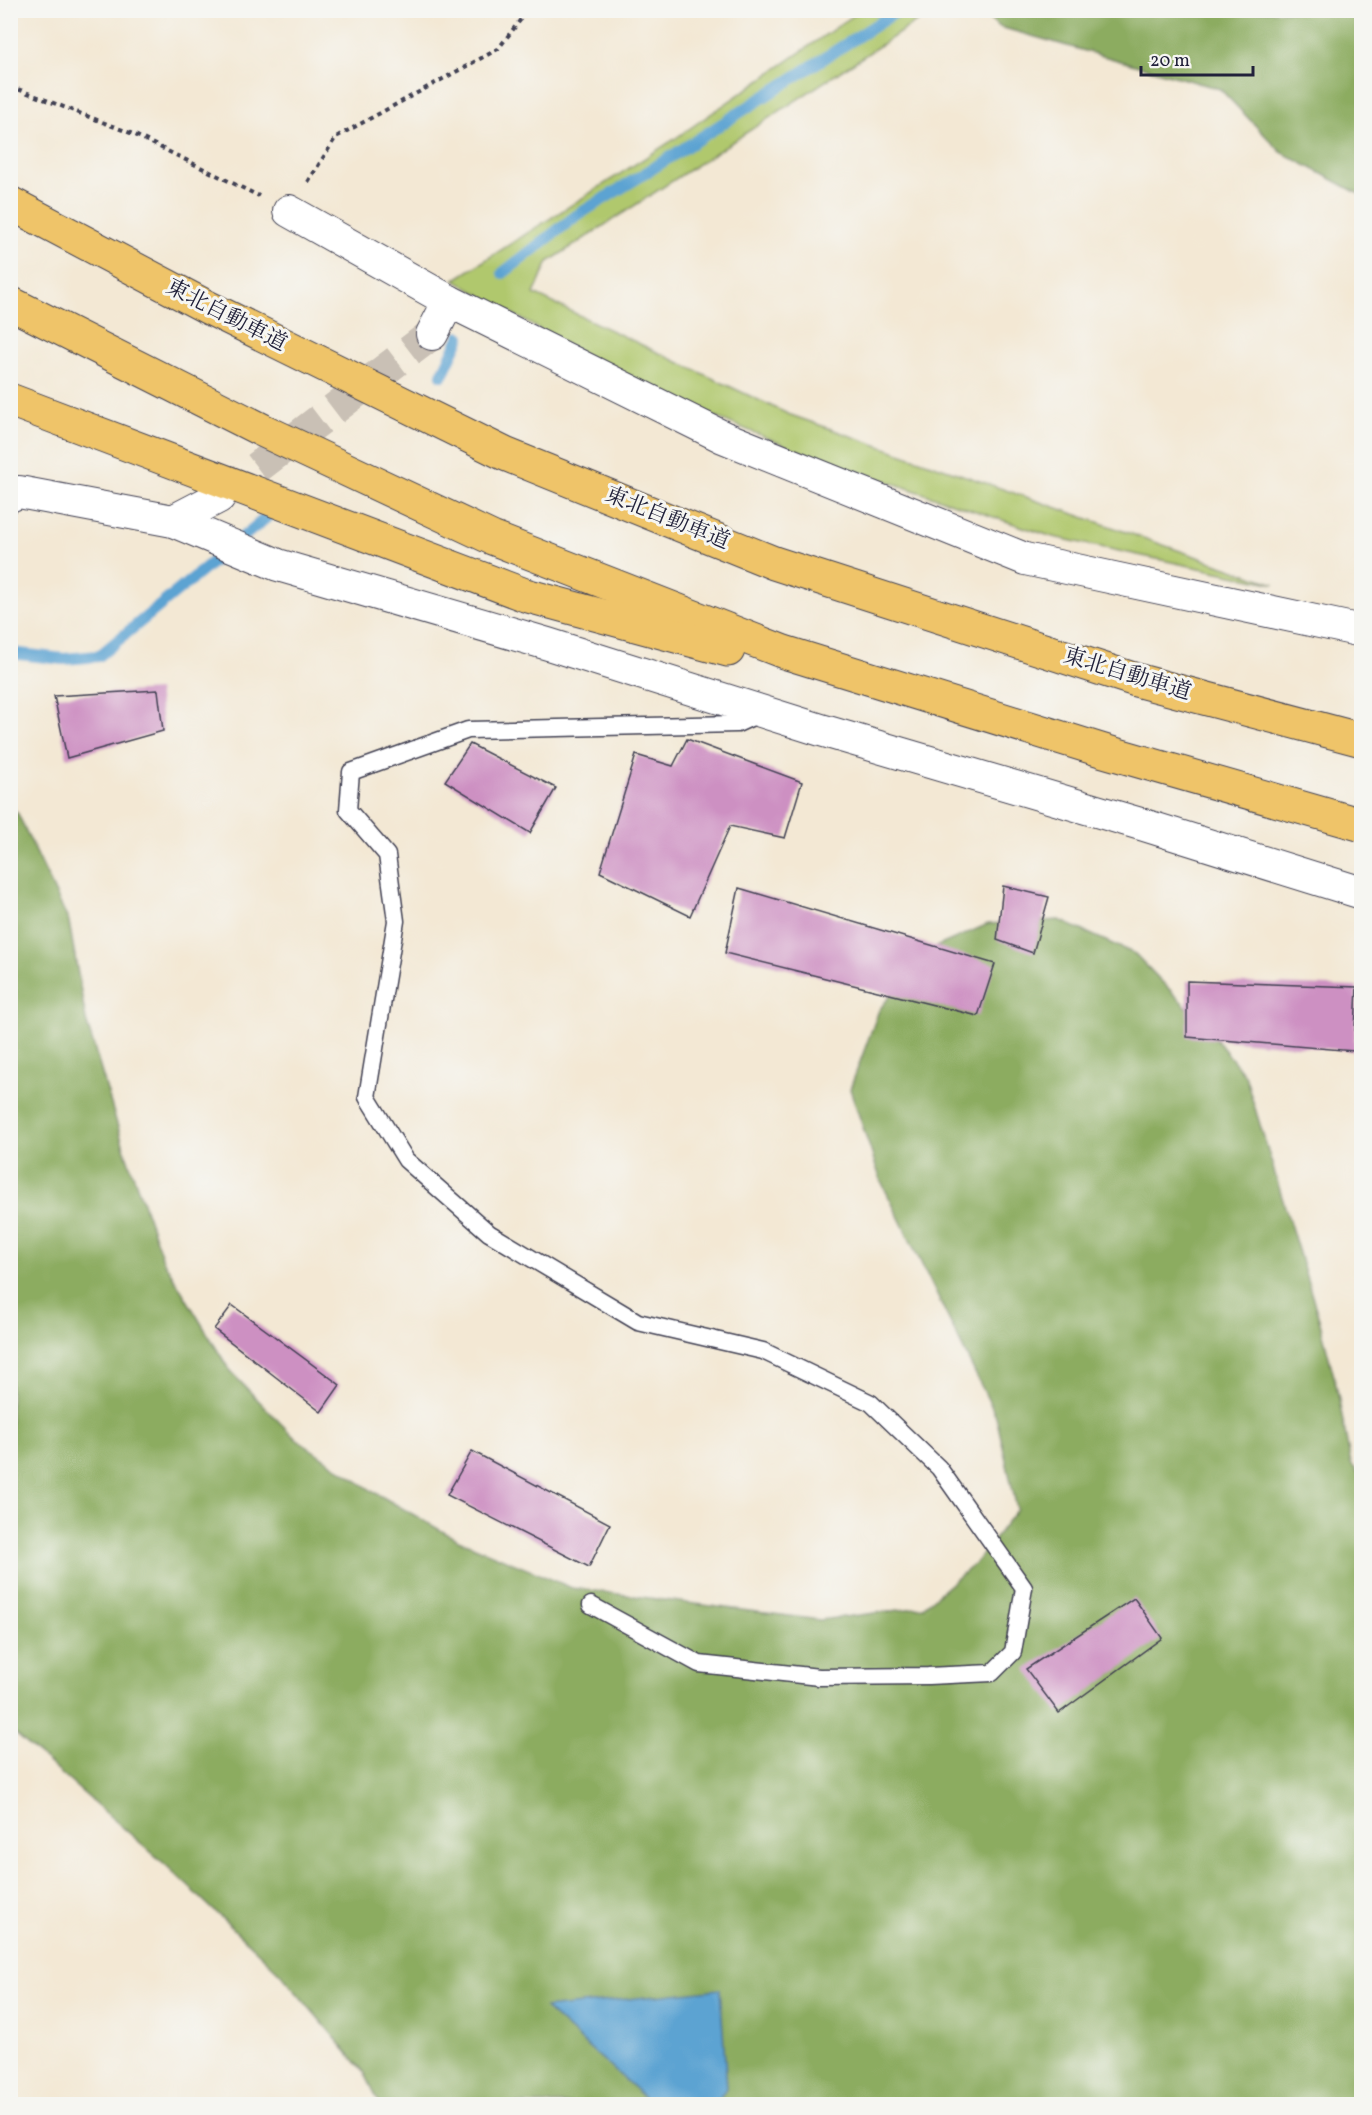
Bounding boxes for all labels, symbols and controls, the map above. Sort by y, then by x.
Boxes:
scale bar [1141,39,1254,77]
text: 20 m [1150,49,1190,74]
street label: 東北自動車道 [160,272,292,360]
street label: 東北自動車道 [600,480,734,558]
street label: 東北自動車道 [1059,641,1195,709]

